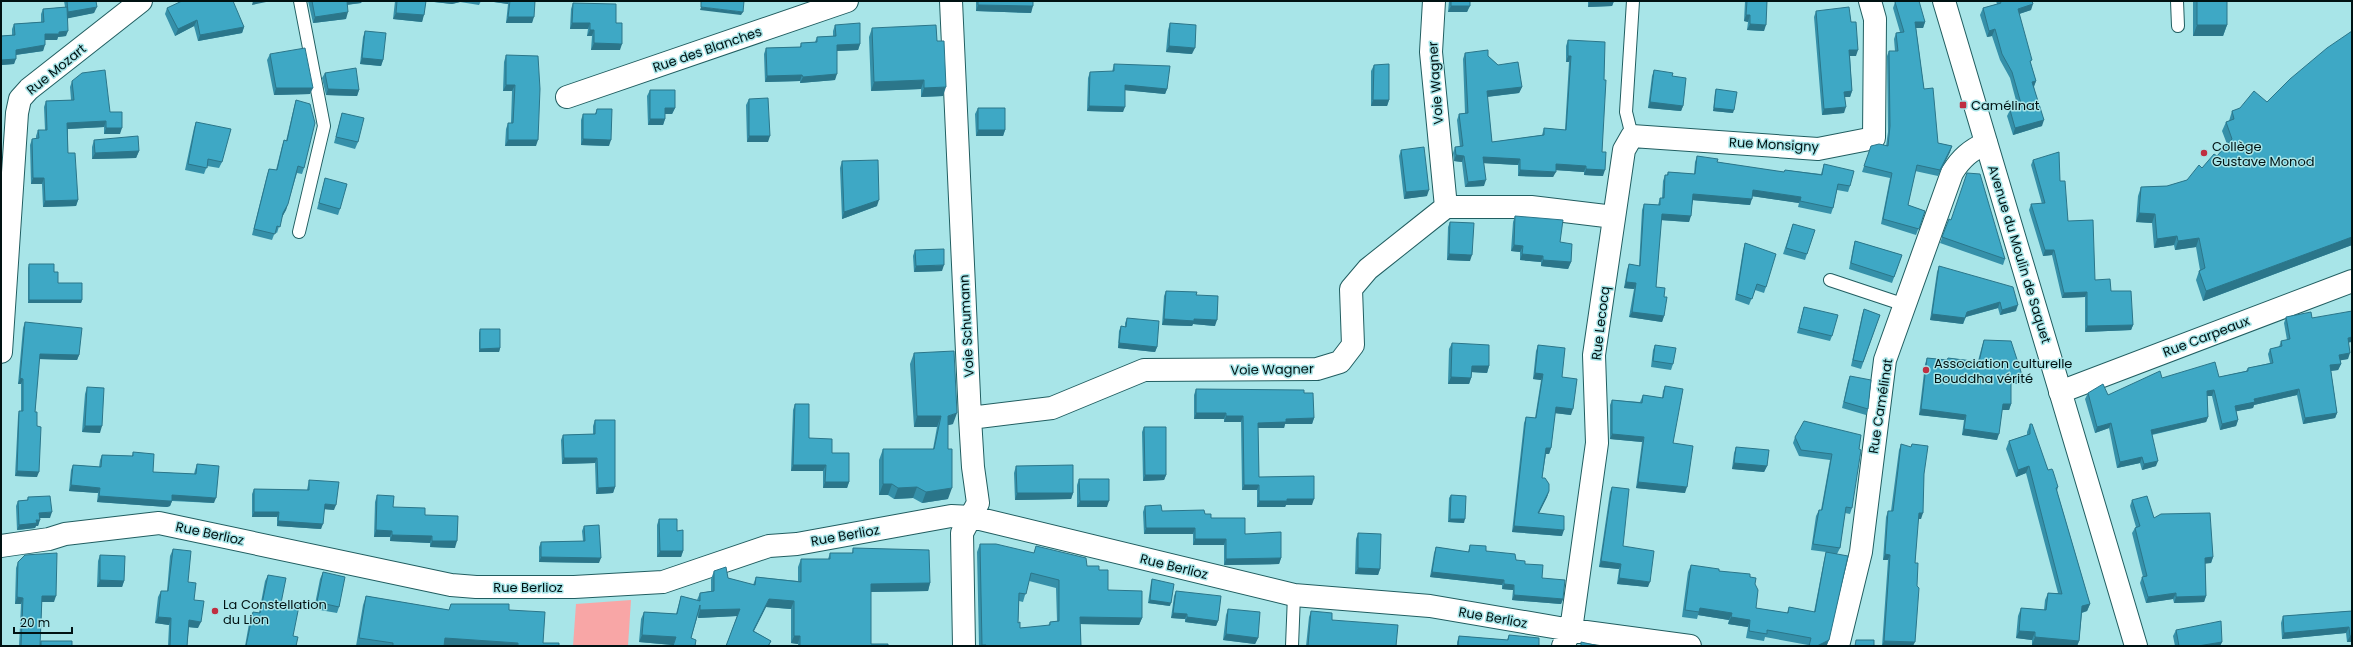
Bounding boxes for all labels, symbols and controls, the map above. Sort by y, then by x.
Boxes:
street label: Rue des Blanches [650,22,764,77]
street label: Rue Mozart [23,39,90,99]
street label: Voie Wagner [1423,41,1448,125]
place label: Camélinat [1971,96,2040,115]
marker: Camélinat [1958,100,1968,110]
street label: Rue Monsigny [1729,133,1820,156]
place label: Collège Gustave Monod [2212,137,2315,171]
marker: Collège Gustave Monod [2199,148,2209,158]
street label: Avenue du Moulin de Saquet [1983,163,2056,346]
street label: Voie Schumann [954,274,979,378]
street label: Rue Lecocq [1587,285,1614,361]
street label: Rue Carpeaux [2160,311,2253,362]
place label: Association culturelle Bouddha vérité [1934,354,2072,388]
street label: Rue Camélinat [1864,357,1897,455]
street label: Voie Wagner [1230,359,1314,380]
marker: Association culturelle Bouddha vérité [1921,365,1931,375]
street label: Rue Berlioz [174,517,246,550]
street label: Rue Berlioz [809,520,881,551]
street label: Rue Berlioz [1138,549,1210,584]
street label: Rue Berlioz [493,578,563,597]
place label: La Constellation du Lion [223,595,327,629]
street label: Rue Berlioz [1457,602,1529,633]
marker: La Constellation du Lion [210,606,220,616]
scale bar [14,609,72,635]
text: 20 m [20,614,50,631]

